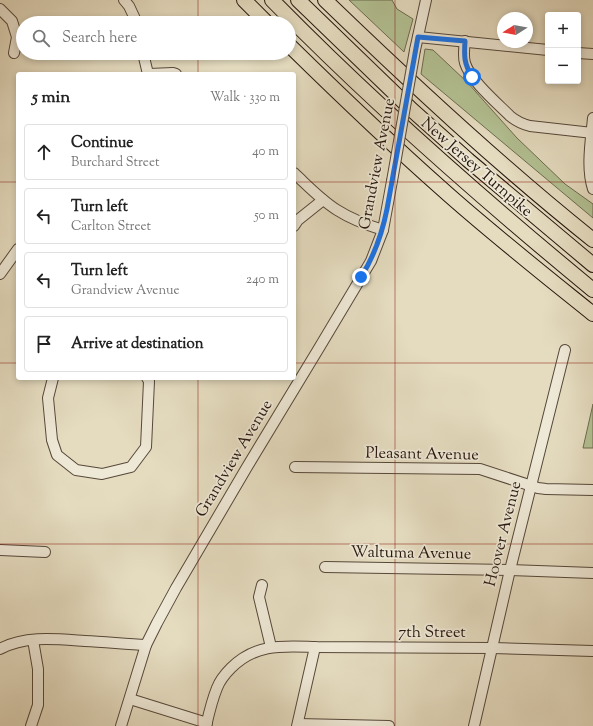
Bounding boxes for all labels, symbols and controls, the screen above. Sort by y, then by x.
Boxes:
north arrow [497,12,533,48]
map controls [545,12,581,84]
button: + [545,12,581,48]
search box [16,16,296,60]
icon: search [30,27,52,49]
text: Search here [62,28,137,49]
button: − [545,48,581,84]
route start [463,68,481,86]
text: 5 min [32,86,70,110]
text: Walk · 330 m [210,89,280,107]
street label: Grandview Avenue [354,96,402,232]
street label: New Jersey Turnpike [415,113,537,223]
text: Continue [71,133,133,154]
icon: ahead [33,141,55,163]
text: 40 m [252,143,279,161]
text: Burchard Street [71,154,159,172]
text: Turn left [71,197,128,218]
icon: left [33,205,55,227]
text: 50 m [254,207,279,225]
text: Carlton Street [71,218,151,236]
text: Turn left [71,261,128,282]
route end [352,268,370,286]
icon: left [33,269,55,291]
text: 240 m [246,271,279,289]
text: Grandview Avenue [71,282,180,300]
icon: arrive [33,333,55,355]
text: Arrive at destination [71,334,204,355]
street label: Grandview Avenue [191,396,279,522]
street label: Pleasant Avenue [365,443,479,467]
street label: Hoover Avenue [480,479,528,589]
street label: Waltuma Avenue [350,541,472,567]
street label: 7th Street [398,622,466,645]

